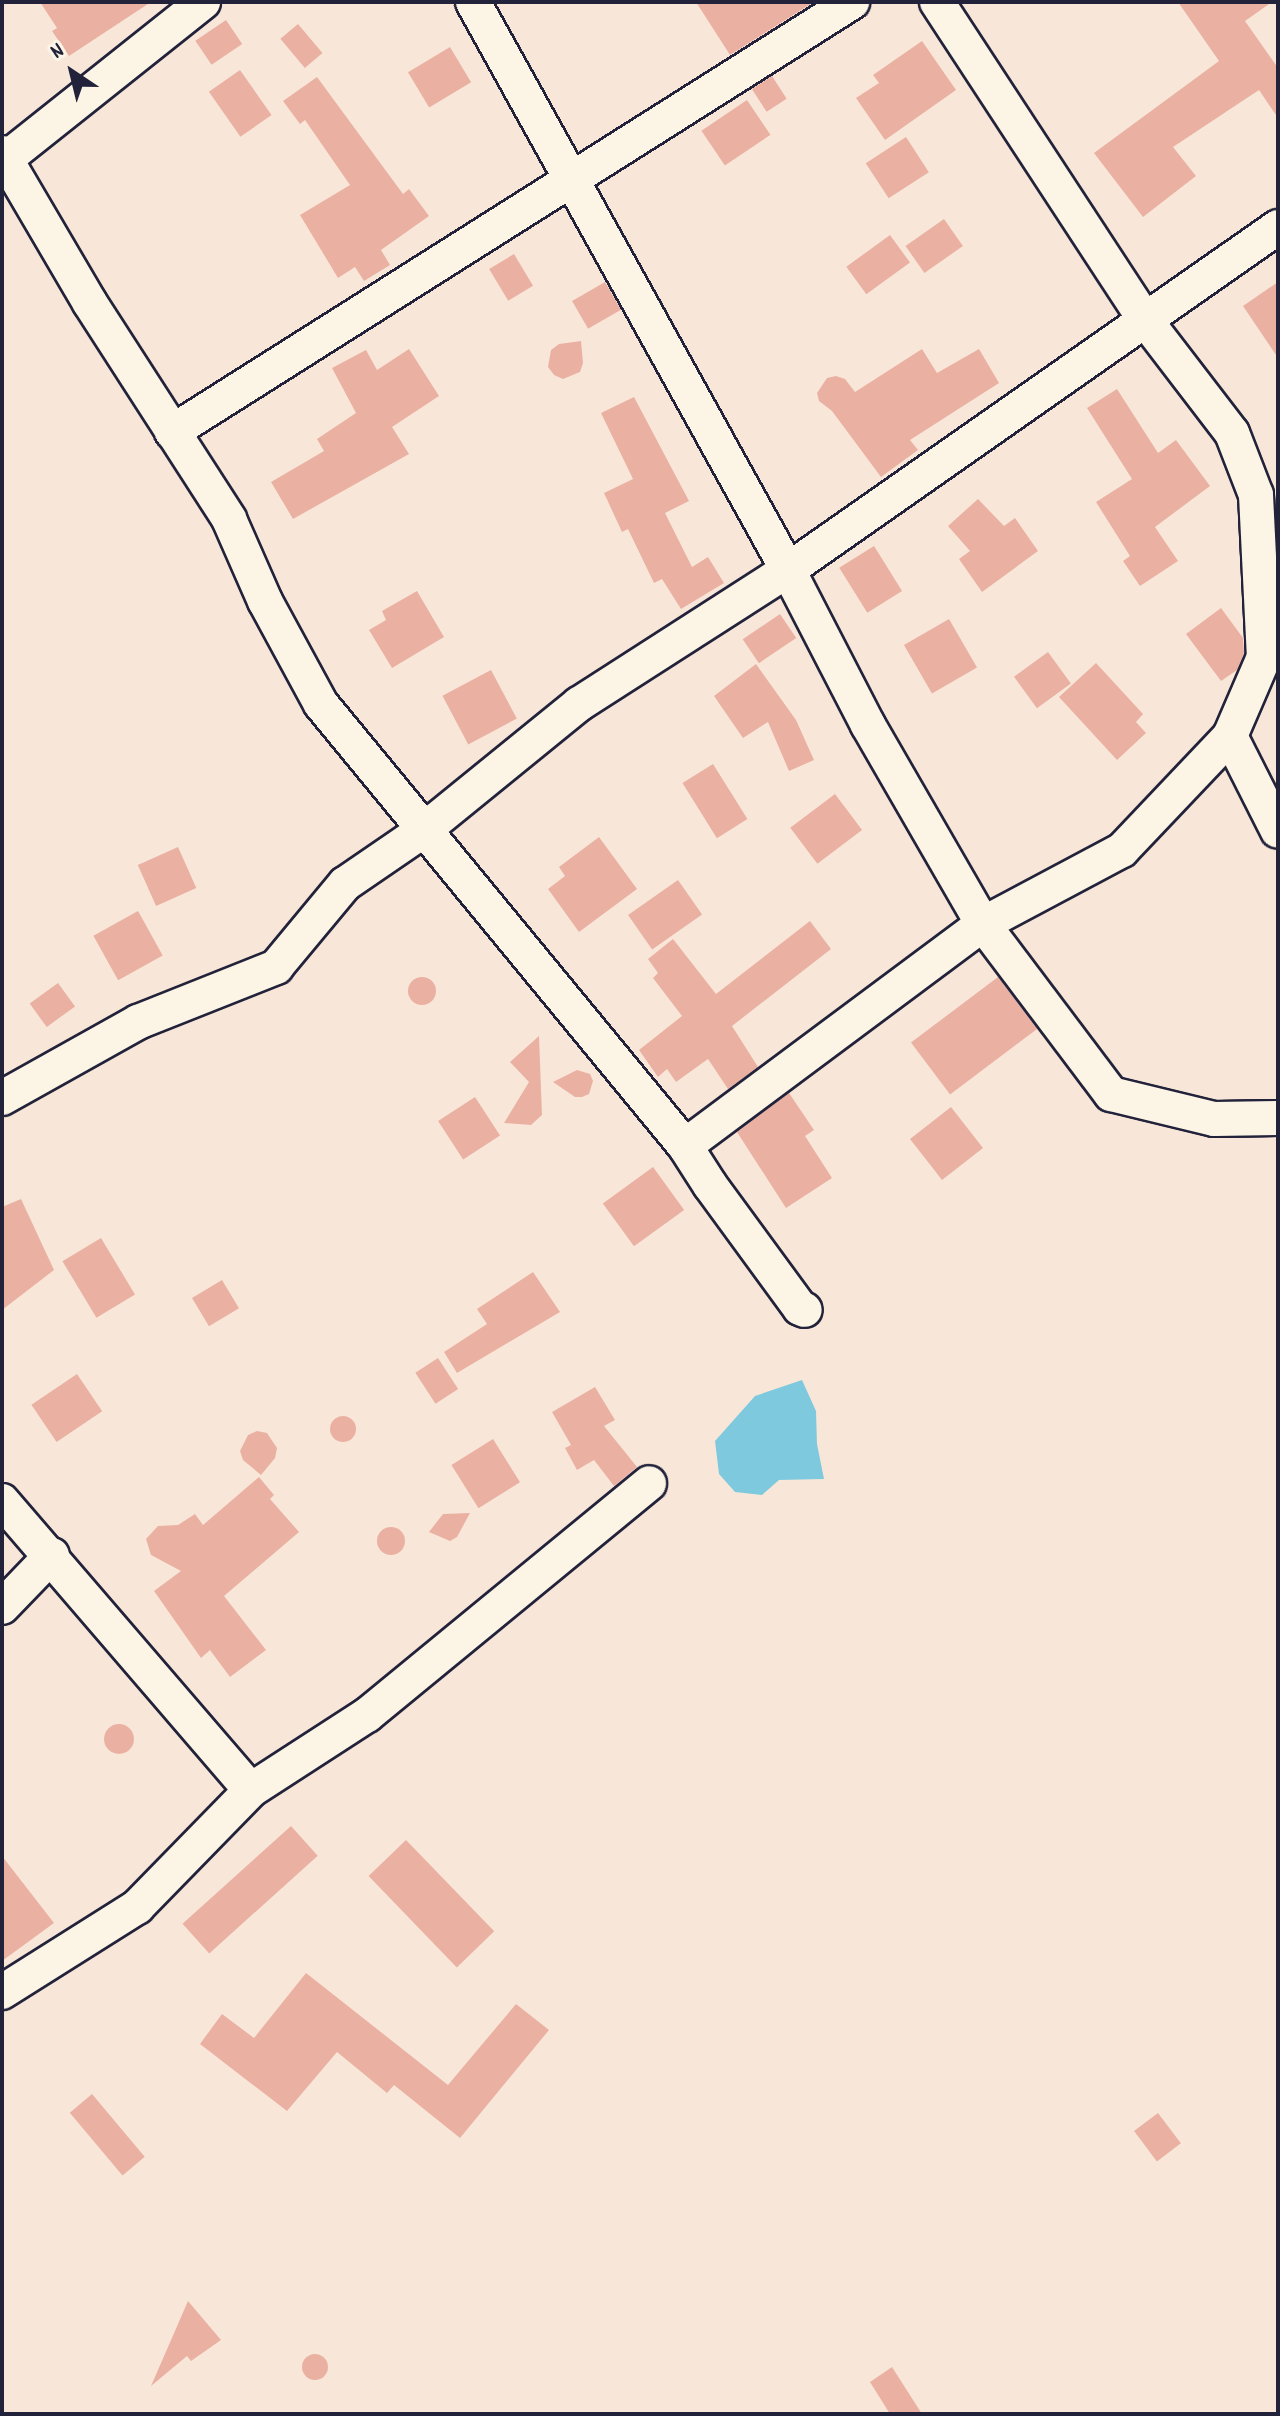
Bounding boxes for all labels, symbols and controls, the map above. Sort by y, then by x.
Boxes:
north arrow [32,32,112,112]
text: N [45,36,71,68]

